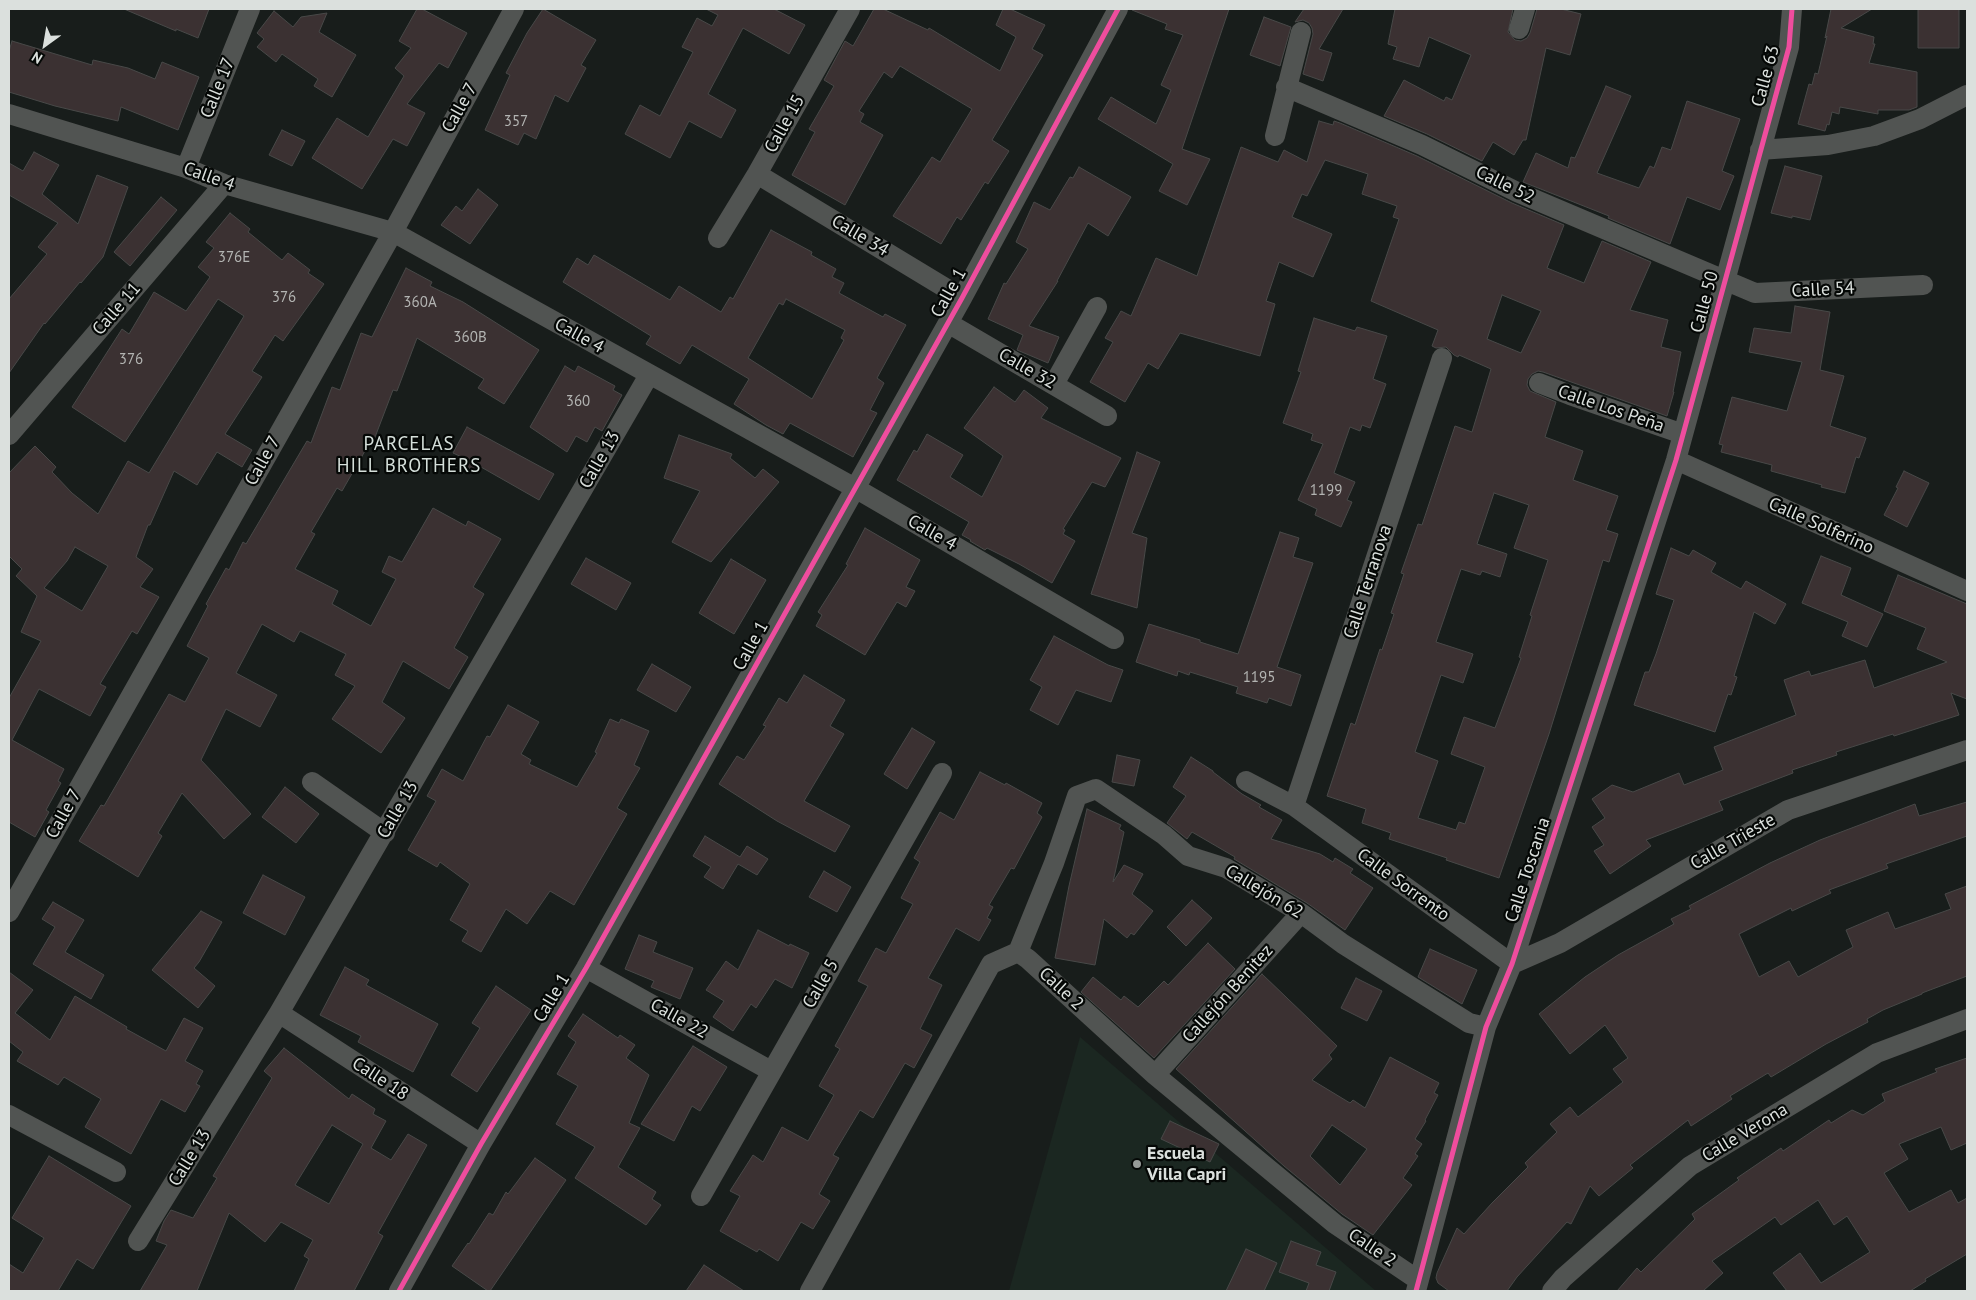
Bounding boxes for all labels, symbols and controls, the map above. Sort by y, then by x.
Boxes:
north arrow [20,20,70,70]
street label: Calle 63 [1747,43,1785,109]
text: N [28,48,46,68]
street label: Calle 17 [196,55,240,121]
street label: Calle 7 [438,80,482,136]
street label: Calle 15 [760,91,810,157]
house number: 357 [504,113,528,131]
street label: Calle 4 [180,158,238,196]
street label: Calle 52 [1472,161,1538,209]
street label: Calle 34 [827,211,893,261]
house number: 376E [218,249,250,267]
street label: Calle 1 [927,265,971,321]
street label: Calle 50 [1686,269,1724,335]
street label: Calle 11 [88,278,146,340]
street label: Calle 54 [1791,278,1855,302]
house number: 376 [272,289,296,307]
house number: 360A [403,294,437,312]
street label: Calle 4 [551,314,607,358]
house number: 360B [453,329,487,347]
street label: Calle 32 [994,344,1060,394]
house number: 376 [119,351,143,369]
street label: Calle Los Peña [1555,381,1667,437]
house number: 360 [566,393,590,411]
street label: Calle 13 [575,427,625,493]
street label: Calle 7 [241,433,285,489]
district label: PARCELAS HILL BROTHERS [335,434,483,478]
house number: 1199 [1310,482,1342,500]
street label: Calle Solferino [1765,493,1877,559]
street label: Calle 4 [904,510,960,556]
street label: Calle Terranova [1339,522,1397,642]
street label: Calle 1 [729,618,773,674]
house number: 1195 [1243,669,1275,687]
street label: Calle 13 [373,777,423,843]
street label: Calle 7 [42,786,86,842]
street label: Calle Trieste [1687,809,1779,875]
street label: Calle Toscania [1501,815,1555,925]
street label: Calle Sorrento [1352,844,1454,926]
street label: Callejón 62 [1221,860,1307,924]
street label: Callejón Benitez [1178,940,1278,1048]
street label: Calle 5 [798,956,844,1012]
street label: Calle 2 [1034,963,1088,1015]
street label: Calle 1 [529,970,575,1026]
street label: Calle 22 [646,994,712,1044]
street label: Calle 18 [348,1053,412,1105]
street label: Calle Verona [1698,1099,1792,1167]
street label: Calle 13 [164,1126,216,1190]
place label: Escuela Villa Capri [1147,1143,1226,1186]
marker: Escuela Villa Capri [1131,1158,1143,1170]
street label: Calle 2 [1344,1224,1400,1272]

